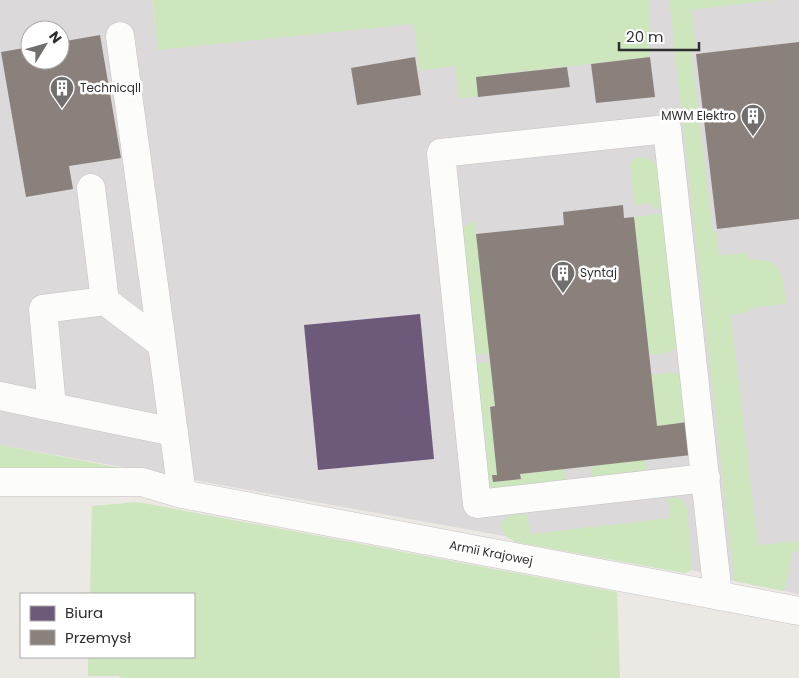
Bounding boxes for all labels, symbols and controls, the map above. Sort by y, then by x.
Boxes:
north arrow [20,20,70,70]
scale bar [619,20,699,52]
text: 20 m [626,26,664,47]
text: N [44,27,67,47]
building icon: Technicqll [49,75,75,109]
place label: Technicqll [80,79,141,96]
building icon: MWM Elektro [740,103,766,137]
place label: MWM Elektro [661,107,736,124]
building icon: Syntaj [550,260,576,294]
place label: Syntaj [580,264,617,281]
street label: Armii Krajowej [448,536,534,569]
legend [20,593,195,658]
text: Biura [65,602,103,623]
text: Przemysł [65,627,131,648]

